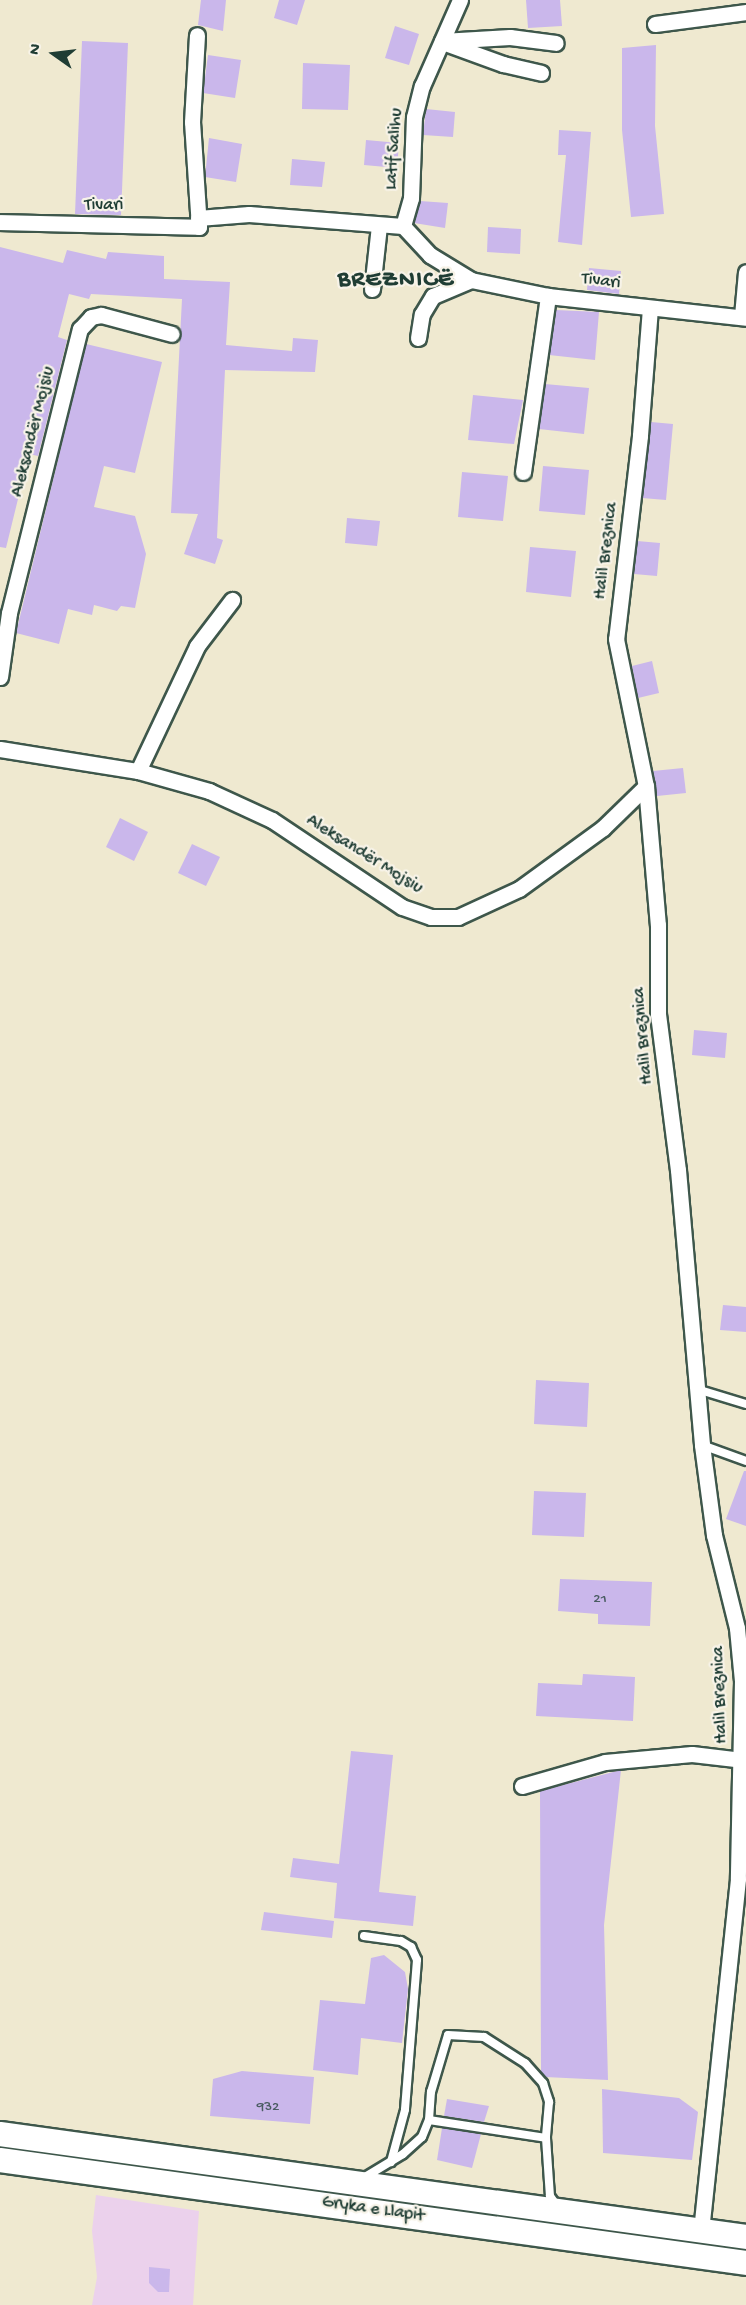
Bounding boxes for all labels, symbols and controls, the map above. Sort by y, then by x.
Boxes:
north arrow [24,24,84,84]
text: N [26,42,47,57]
street label: Latif Salihu [381,107,409,191]
street label: Tivari [84,195,124,217]
district label: BREZNICË [338,267,454,295]
street label: Tivari [580,269,622,295]
street label: Aleksandër Mojsiu [7,365,61,499]
street label: Halil Breznica [590,501,624,601]
street label: Aleksandër Mojsiu [302,810,426,900]
street label: Halil Breznica [629,986,659,1086]
house number: 21 [593,1591,607,1609]
street label: Halil Breznica [709,1646,733,1744]
house number: 932 [257,2099,279,2117]
street label: Gryka e Llapit [320,2192,426,2228]

